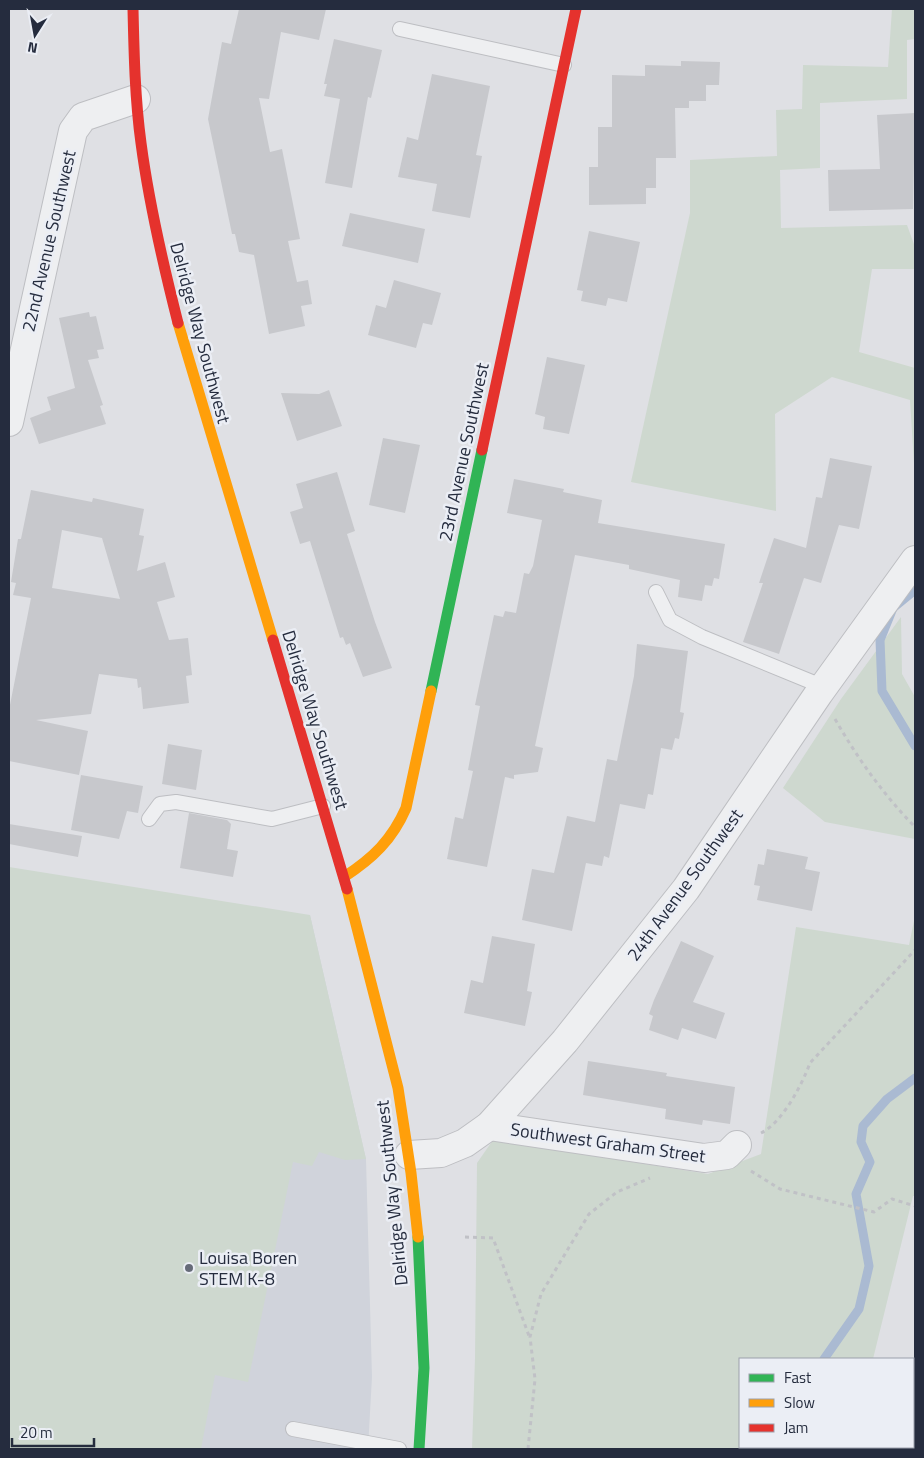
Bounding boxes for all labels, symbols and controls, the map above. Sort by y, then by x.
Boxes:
north arrow [10,10,60,60]
text: N [26,37,39,59]
street label: 22nd Avenue Southwest [14,147,83,334]
street label: Delridge Way Southwest [163,239,238,427]
street label: 23rd Avenue Southwest [431,359,496,544]
street label: Delridge Way Southwest [275,627,356,813]
street label: 24th Avenue Southwest [620,802,750,966]
street label: Delridge Way Southwest [368,1098,415,1287]
street label: Southwest Graham Street [509,1115,708,1170]
place label: Louisa Boren STEM K-8 [199,1244,297,1292]
marker: Louisa Boren STEM K-8 [183,1262,195,1274]
legend [739,1358,914,1448]
text: Fast [784,1366,812,1389]
text: Slow [784,1391,815,1414]
scale bar [12,1416,95,1448]
text: Jam [784,1416,808,1439]
text: 20 m [20,1421,53,1444]

